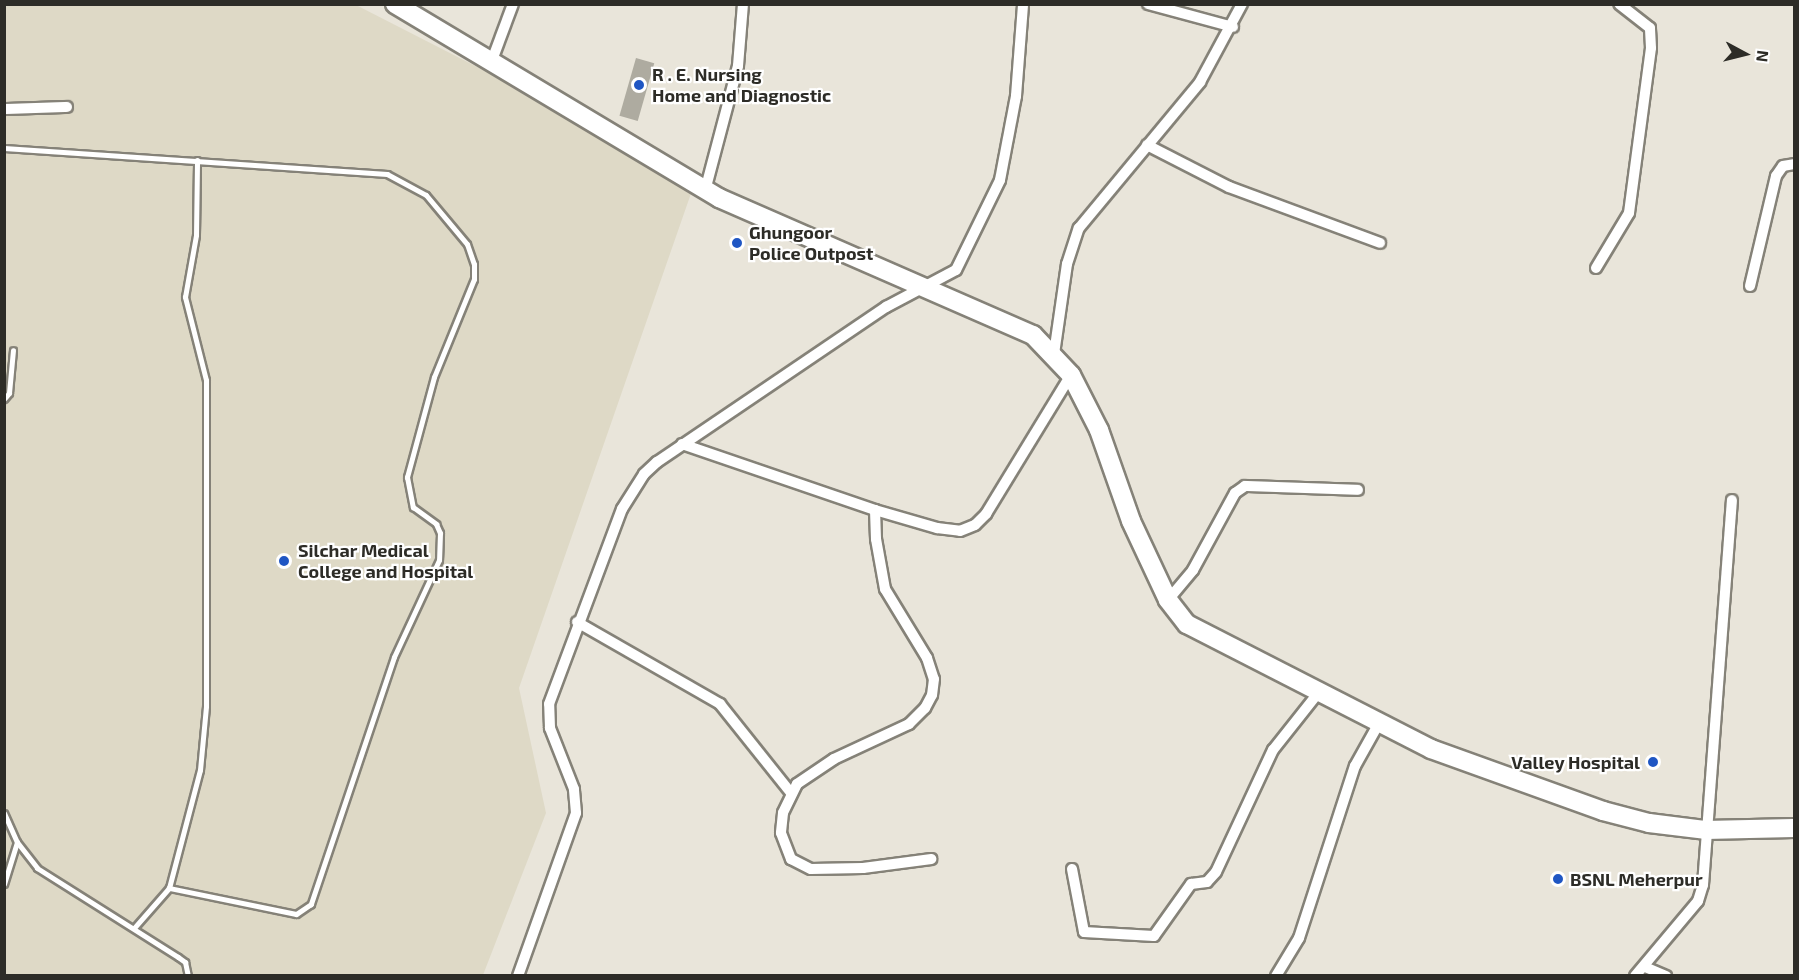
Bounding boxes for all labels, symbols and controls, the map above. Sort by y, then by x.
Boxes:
north arrow [1715,24,1775,84]
text: N [1753,49,1773,63]
place label: R . E. Nursing Home and Diagnostic [652,64,831,106]
marker: R . E. Nursing Home and Diagnostic [630,76,648,94]
place label: Ghungoor Police Outpost [749,222,873,264]
marker: Ghungoor Police Outpost [730,236,744,250]
place label: Silchar Medical College and Hospital [298,540,473,582]
marker: Silchar Medical College and Hospital [275,552,293,570]
place label: Valley Hospital [1511,751,1640,773]
marker: Valley Hospital [1644,753,1662,771]
place label: BSNL Meherpur [1570,868,1703,890]
marker: BSNL Meherpur [1551,872,1565,886]

